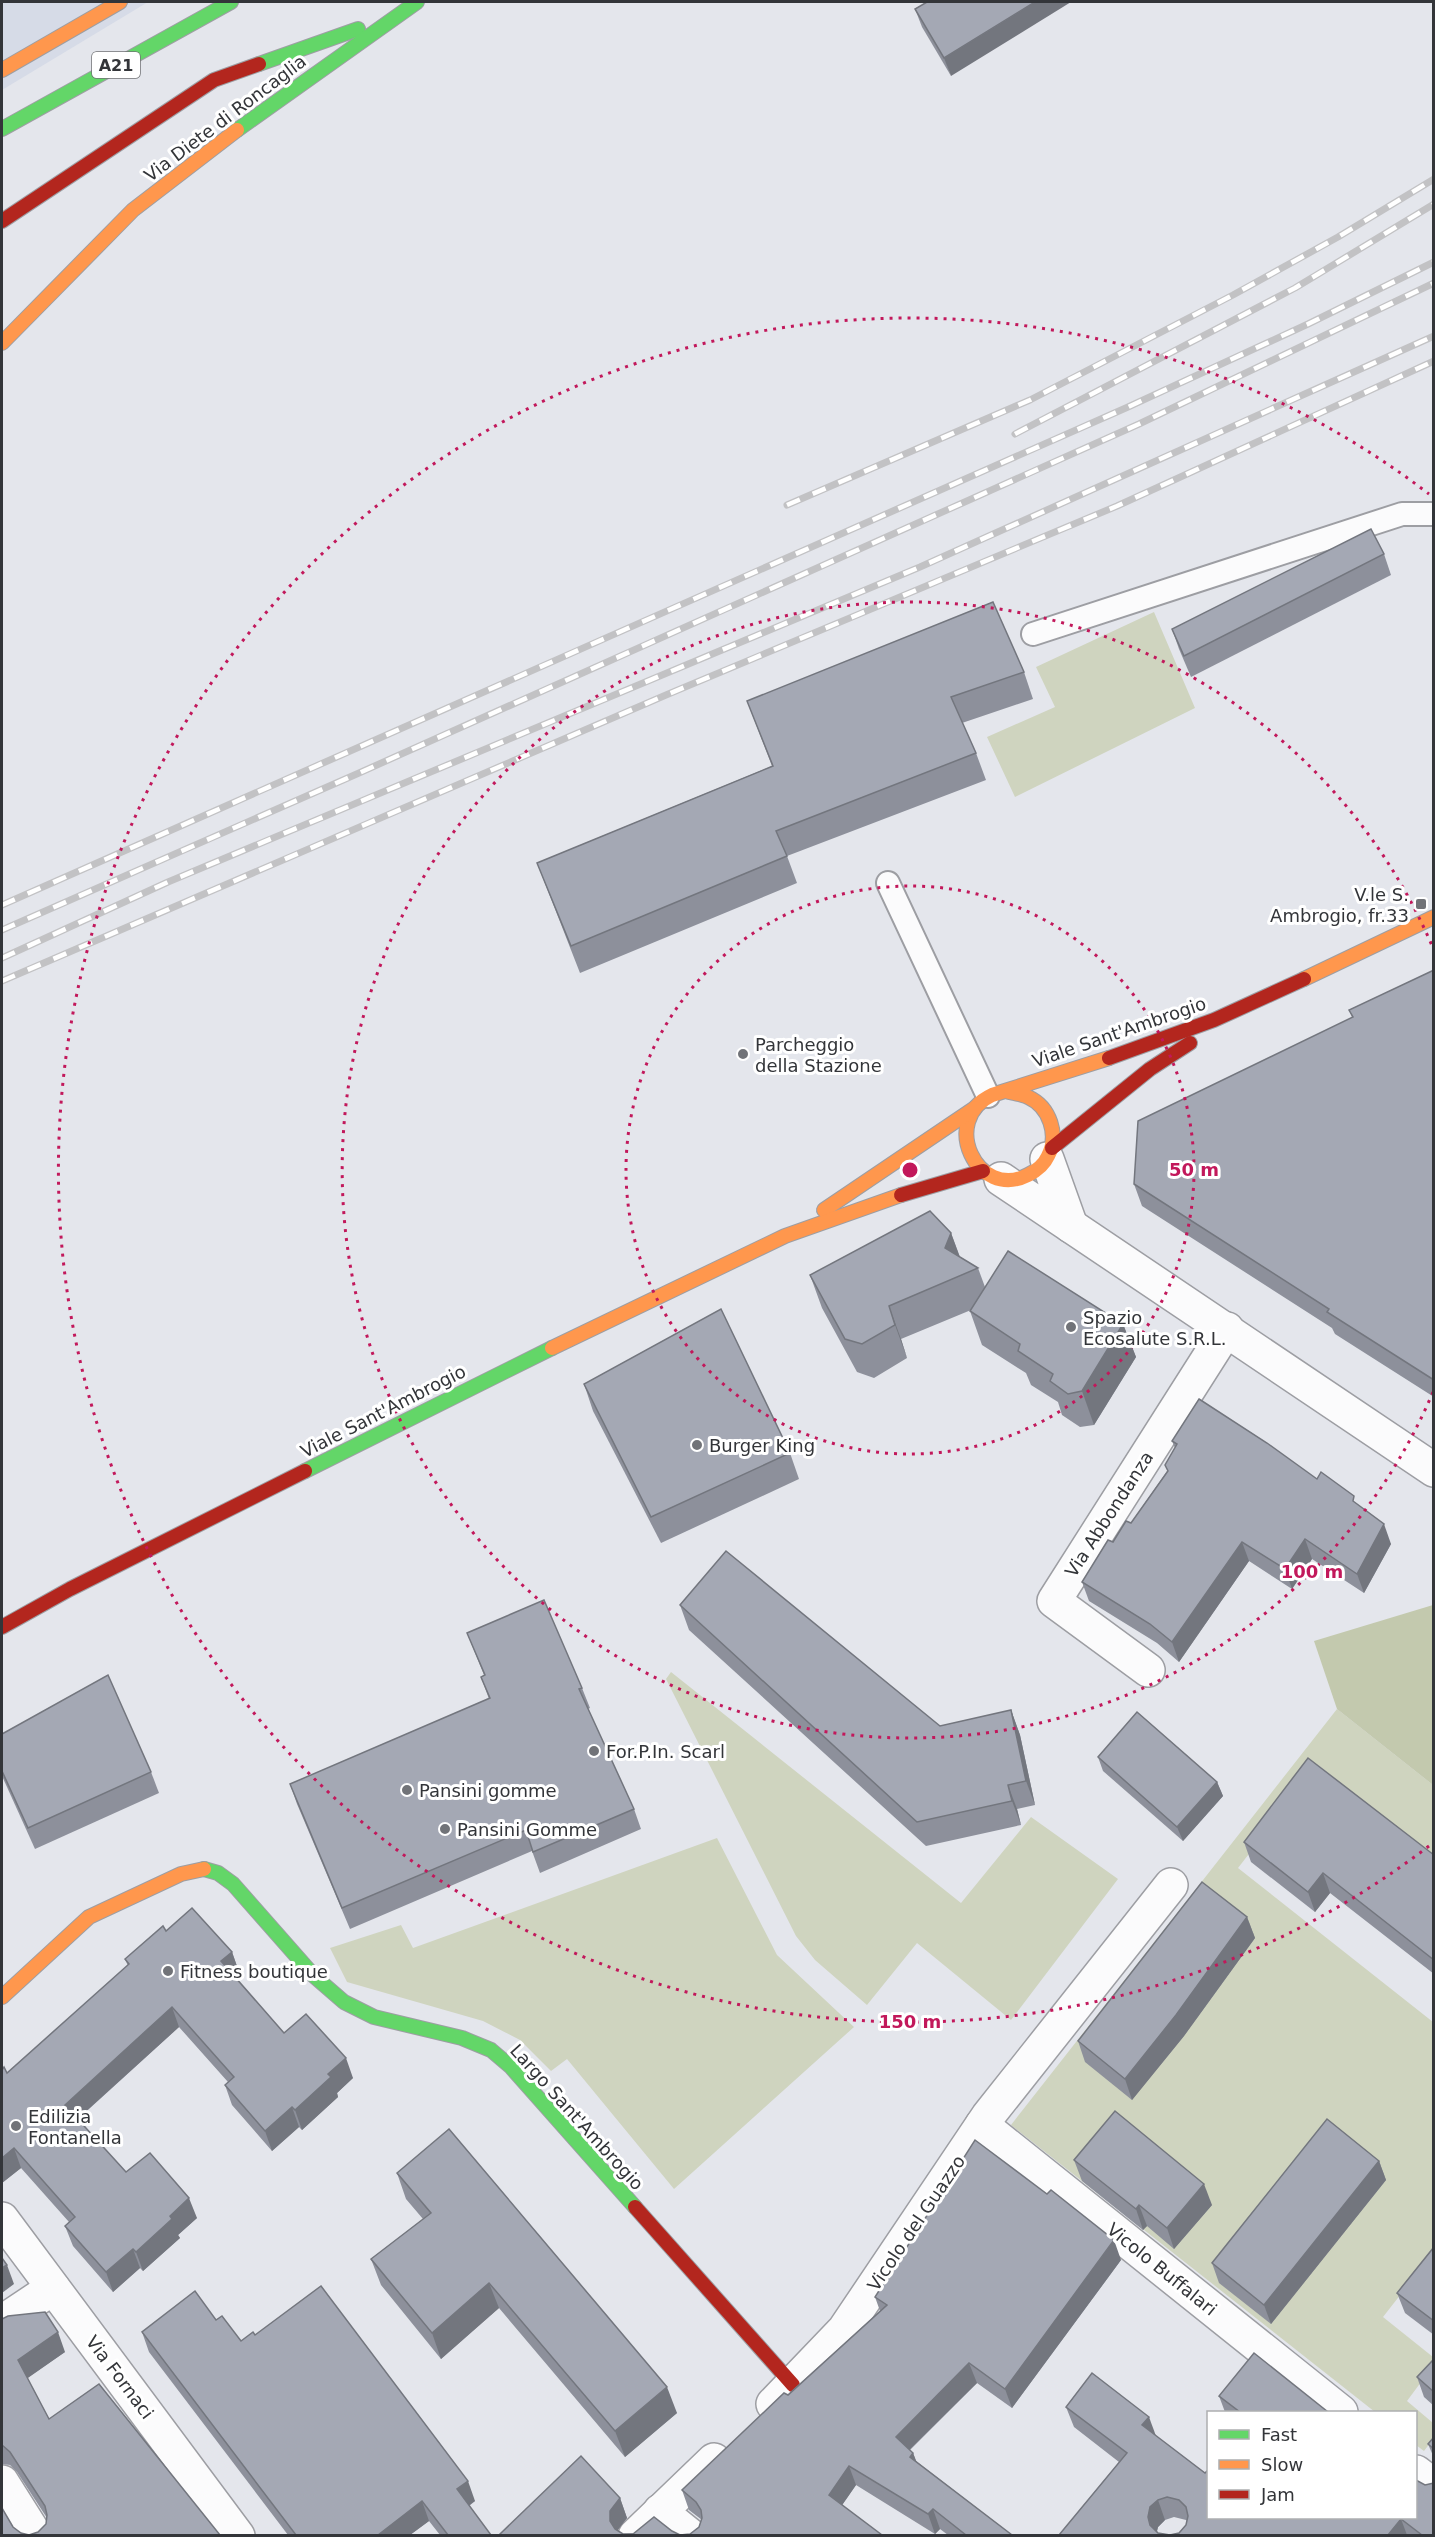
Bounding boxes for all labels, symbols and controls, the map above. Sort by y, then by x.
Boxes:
street label: Via Diete di Roncaglia [140,50,310,186]
road number: A21 [92,52,140,78]
place label: V.le S. Ambrogio, fr.33 [1270,884,1409,926]
marker: V.le S. Ambrogio, fr.33 [1414,897,1428,911]
street label: Viale Sant'Ambrogio [1029,992,1209,1072]
place label: Parcheggio della Stazione [755,1034,882,1076]
marker: Parcheggio della Stazione [736,1047,750,1061]
text: 50 m [1169,1159,1219,1180]
centre of rings [900,1160,920,1180]
place label: Spazio Ecosalute S.R.L. [1083,1307,1226,1349]
marker: Spazio Ecosalute S.R.L. [1064,1320,1078,1334]
street label: Viale Sant'Ambrogio [297,1360,469,1462]
place label: Burger King [709,1435,815,1456]
marker: Burger King [690,1438,704,1452]
street label: Via Abbondanza [1061,1447,1157,1581]
text: 100 m [1281,1561,1343,1582]
place label: For.P.In. Scarl [606,1741,725,1762]
marker: For.P.In. Scarl [587,1744,601,1758]
place label: Pansini gomme [419,1780,557,1801]
marker: Pansini gomme [400,1783,414,1797]
place label: Pansini Gomme [457,1819,597,1840]
marker: Pansini Gomme [438,1822,452,1836]
place label: Fitness boutique [180,1961,328,1982]
marker: Fitness boutique [161,1964,175,1978]
text: 150 m [879,2011,941,2032]
street label: Largo Sant'Ambrogio [506,2040,648,2194]
place label: Edilizia Fontanella [28,2106,122,2148]
marker: Edilizia Fontanella [9,2119,23,2133]
street label: Vicolo del Guazzo [863,2151,969,2295]
street label: Vicolo Buffalari [1103,2218,1221,2320]
street label: Via Fornaci [82,2331,158,2423]
legend [1207,2411,1417,2519]
text: Fast [1261,2424,1297,2445]
text: Slow [1261,2454,1303,2475]
text: Jam [1260,2484,1295,2505]

